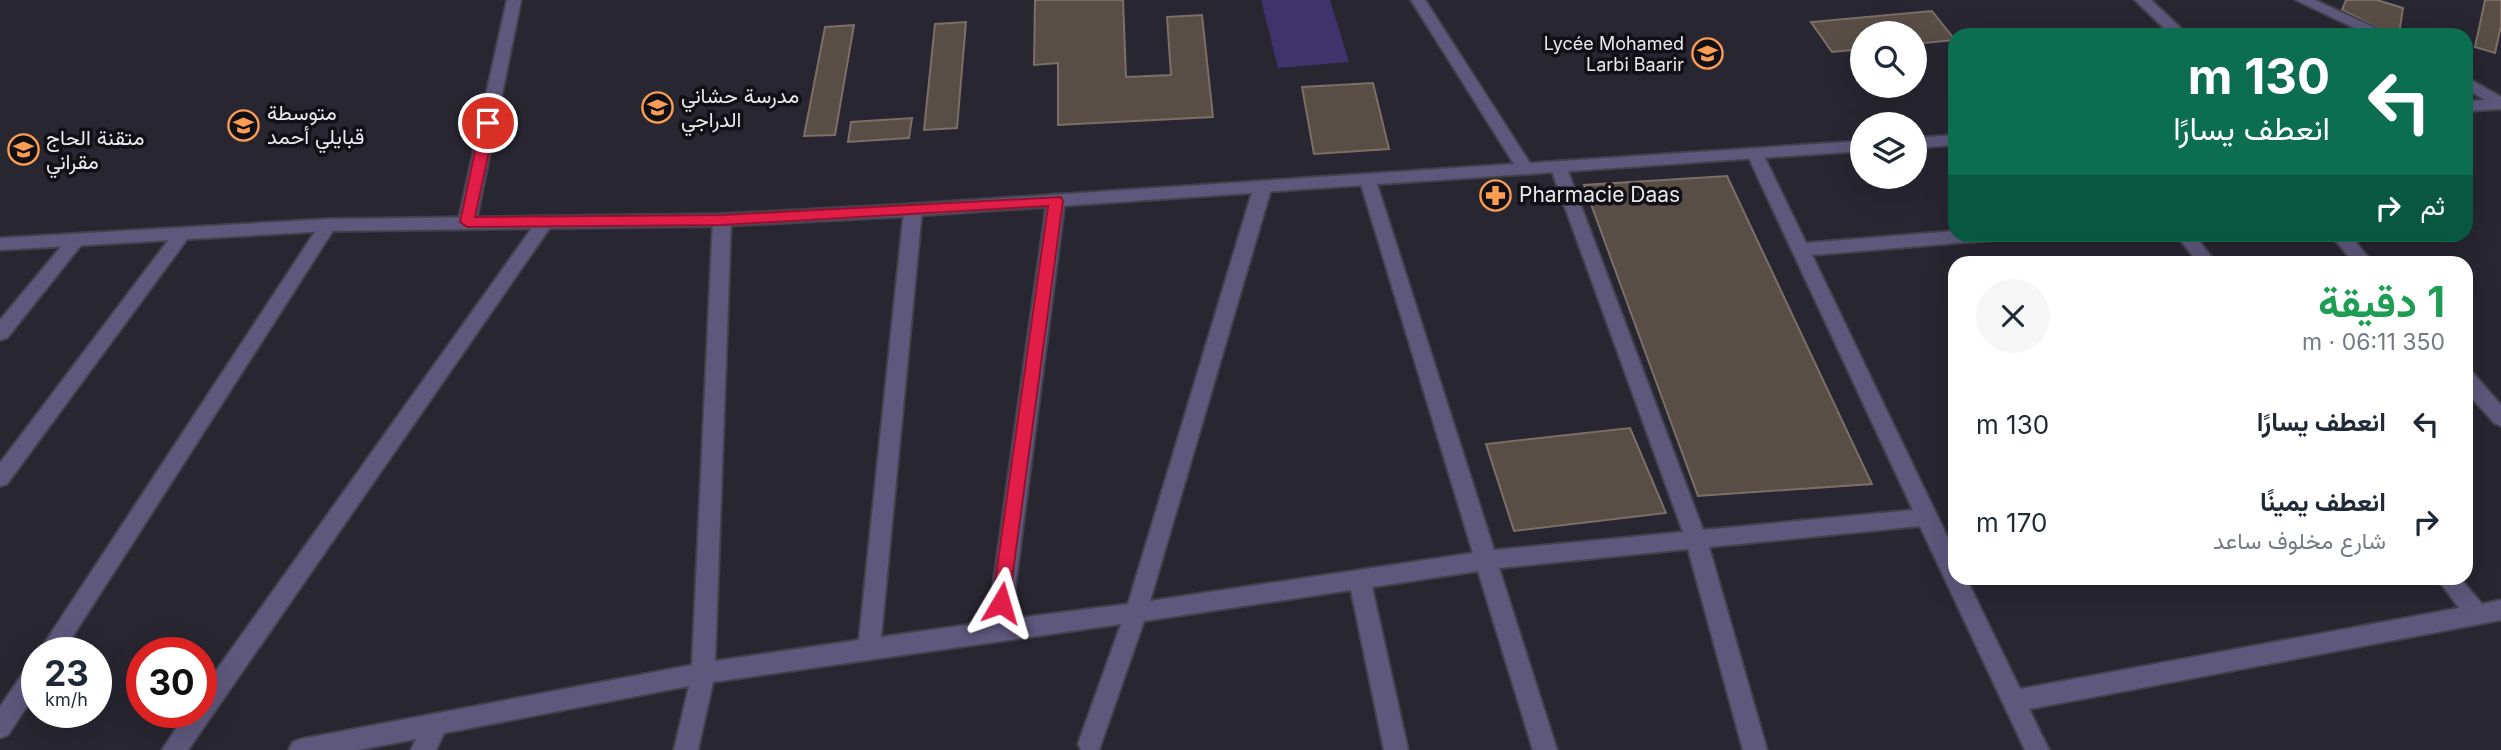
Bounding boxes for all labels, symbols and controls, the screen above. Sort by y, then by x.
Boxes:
map controls [1850,21,1927,189]
button: search [1850,21,1927,98]
place label: Lycée Mohamed Larbi Baarir [1544,33,1684,75]
school or university icon: Lycée Mohamed Larbi Baarir [1690,37,1724,71]
text: 130 m [2188,47,2330,106]
icon: left [2354,56,2445,147]
place label: مدرسة حشاني الدراجي [681,83,799,137]
school or university icon: مدرسة حشاني الدراجي [641,91,675,125]
pin [458,93,518,153]
place label: متوسطة قبايلي أحمد [267,100,364,154]
icon: arrive [469,104,507,142]
school or university icon: متوسطة قبايلي أحمد [227,108,261,142]
text: انعطف يسارًا [2173,109,2330,148]
button: layers [1850,112,1927,189]
place label: متقنة الحاج مقراني [46,125,144,179]
school or university icon: متقنة الحاج مقراني [6,133,40,167]
pharmacy icon: Pharmacie Daas [1479,178,1513,212]
place label: Pharmacie Daas [1519,182,1680,207]
icon: right [2369,189,2407,227]
text: ثم [2421,190,2445,221]
text: 1 دقيقة [2318,276,2445,327]
button: close [1976,279,2050,353]
text: 350 m · 06:11 [2302,328,2445,356]
icon: left [2407,405,2445,443]
text: انعطف يسارًا [2257,406,2386,437]
text: 130 m [1976,409,2049,440]
text: انعطف يمينًا [2260,486,2386,517]
icon: right [2407,503,2445,541]
text: 170 m [1976,507,2047,538]
text: شارع مخلوف ساعد [2213,527,2386,555]
position arrow [964,566,1038,640]
speed limit sign: 30 [126,637,217,728]
text: 23 [44,652,89,694]
text: km/h [45,689,88,710]

